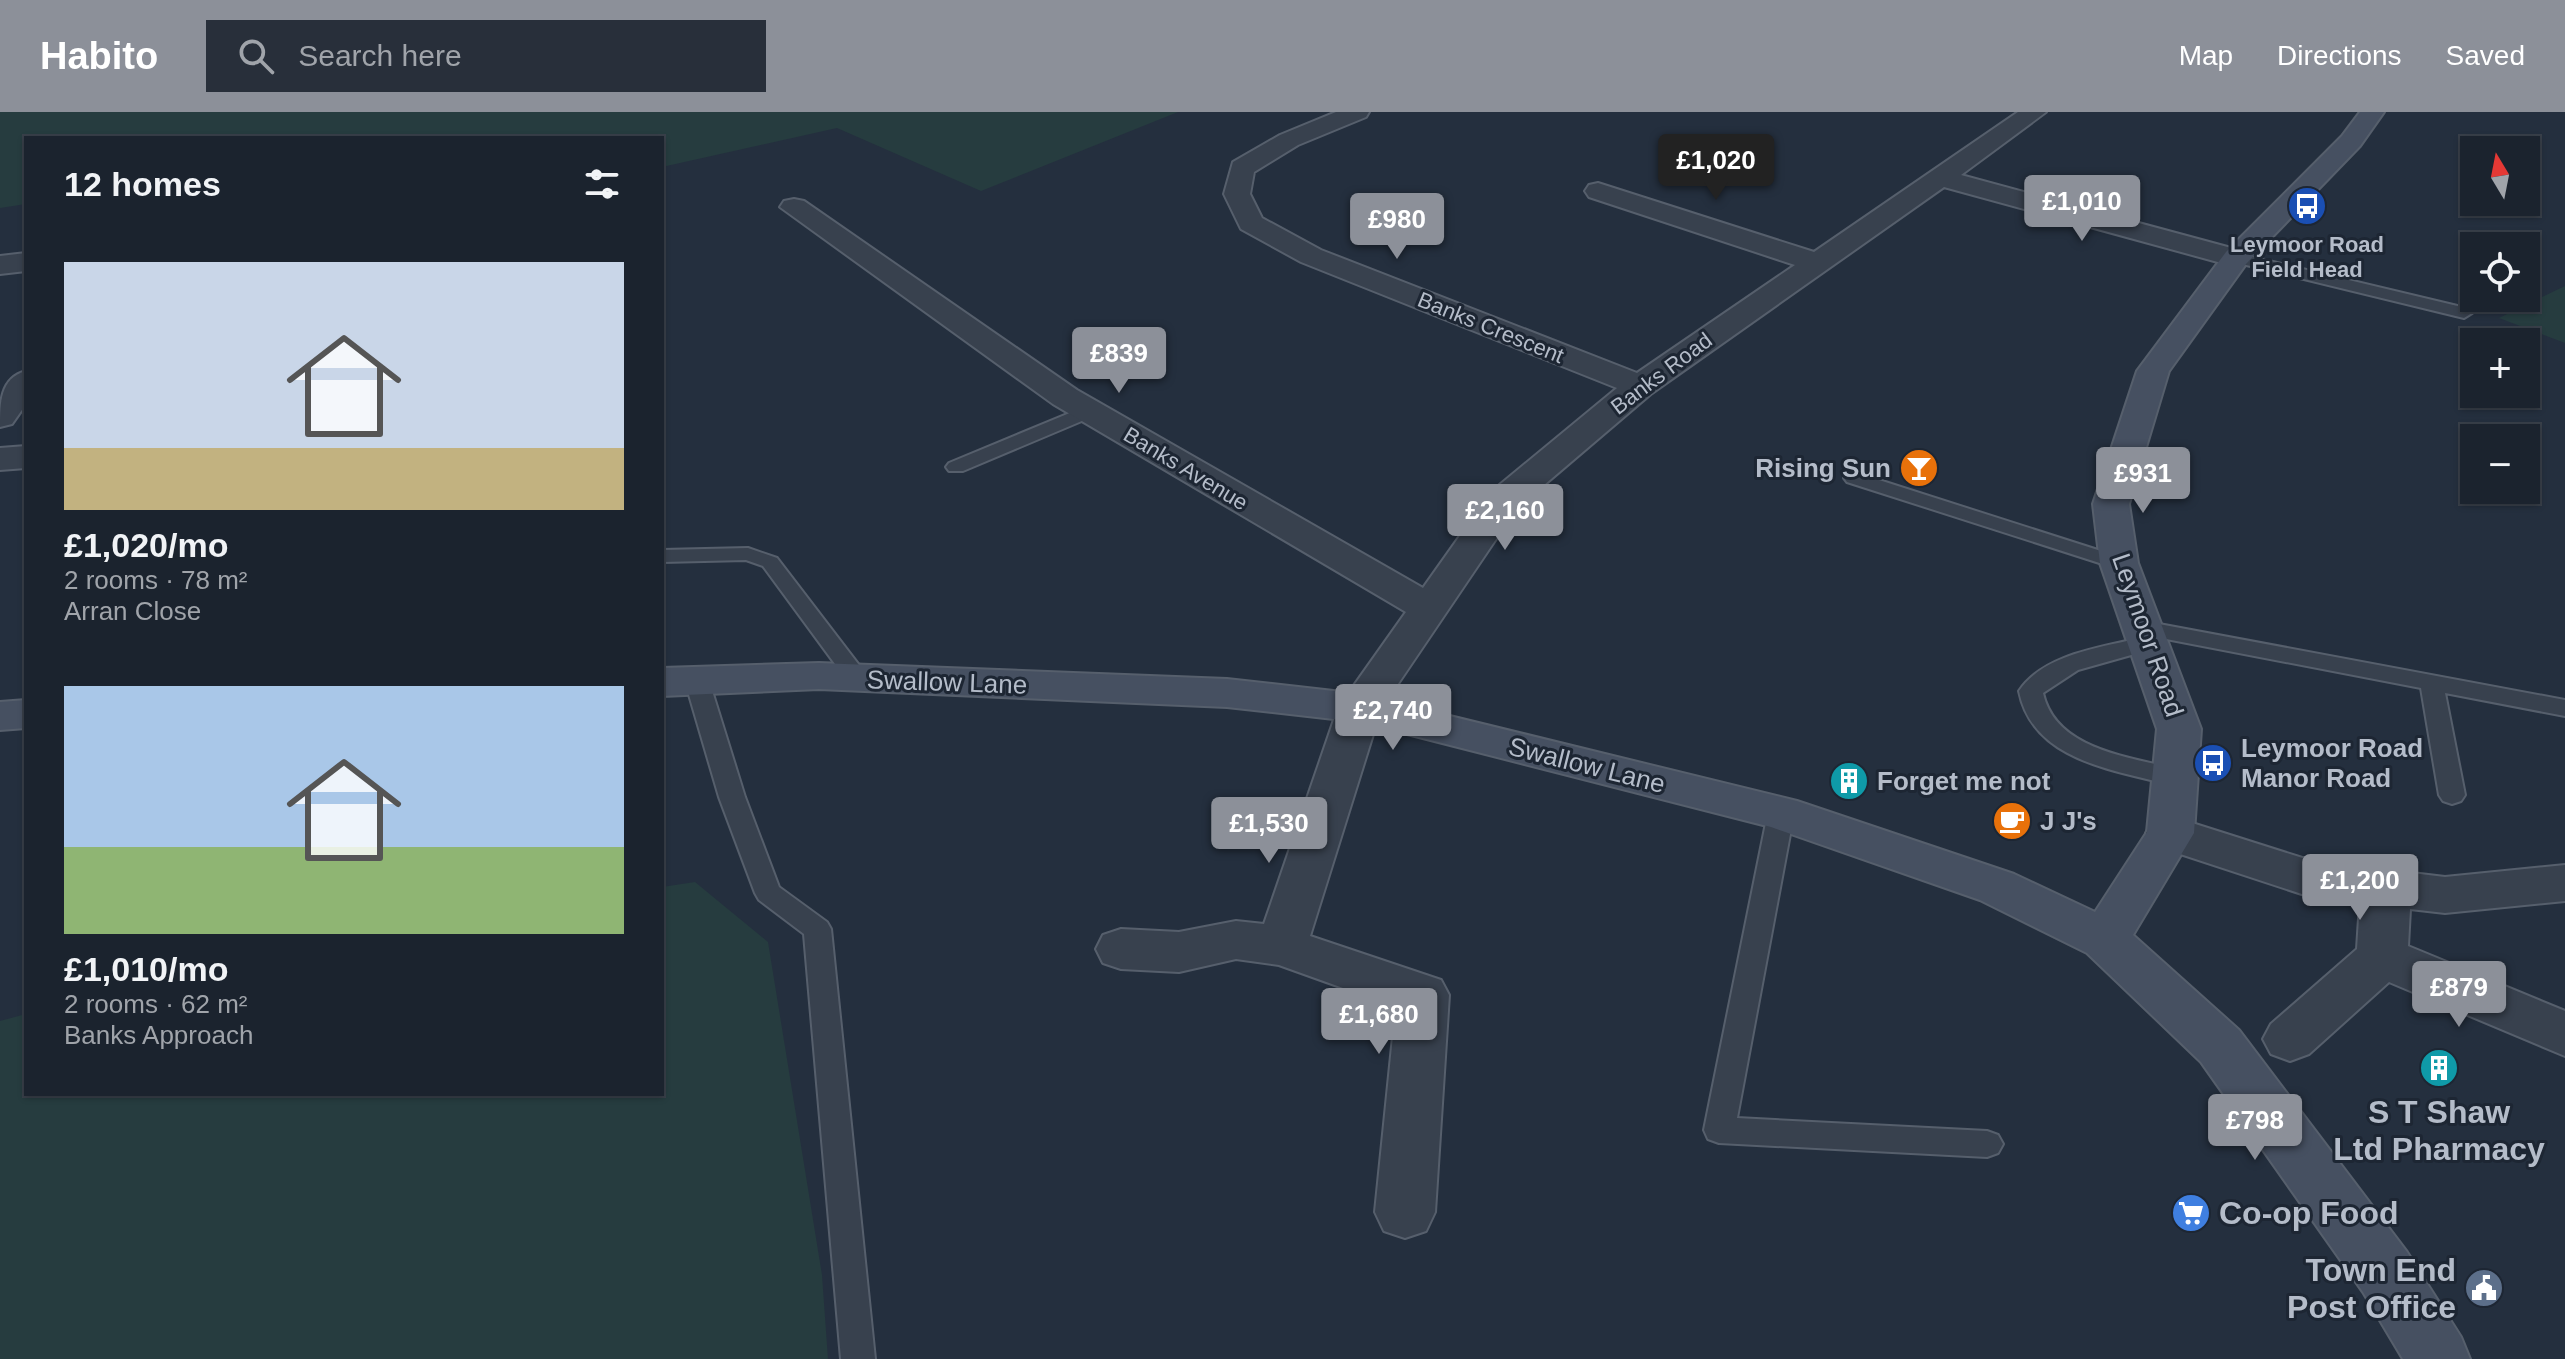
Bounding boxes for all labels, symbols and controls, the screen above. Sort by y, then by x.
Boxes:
search box [206,20,766,92]
icon: search [234,34,278,78]
text: Habito [40,35,158,77]
text: Search here [298,39,462,72]
text: Map [2179,40,2233,71]
text: Directions [2277,40,2402,71]
text: Saved [2446,40,2525,71]
pin: £1,020 [1651,134,1781,202]
north arrow [2460,136,2540,216]
map controls [2460,136,2540,504]
text: £1,020 [1676,145,1756,175]
icon: filters [580,162,624,206]
text: 12 homes [64,165,221,203]
pin: £1,010 [2017,175,2147,243]
bus stop icon: Leymoor Road Field Head [2286,185,2328,227]
text: £1,010 [2042,186,2122,216]
pin: £980 [1350,193,1444,261]
text: £980 [1368,204,1426,234]
place label: Leymoor Road Field Head [2230,232,2384,282]
button: locate [2460,232,2540,312]
street label: Banks Crescent [1414,287,1567,368]
icon: home [272,314,416,458]
pin: £839 [1072,327,1166,395]
street label: Banks Road [1606,327,1717,419]
button: + [2460,328,2540,408]
text: £839 [1090,338,1148,368]
street label: Banks Avenue [1119,422,1252,515]
button: − [2460,424,2540,504]
bar icon: Rising Sun [1898,447,1940,489]
pin: £931 [2096,447,2190,515]
place label: Rising Sun [1755,453,1891,483]
text: £931 [2114,458,2172,488]
pin: £2,160 [1440,484,1570,552]
text: £2,160 [1465,495,1545,525]
text: £1,020/mo [64,526,228,564]
street label: Leymoor Road [2106,549,2190,721]
text: 2 rooms · 78 m² [64,565,248,595]
text: Arran Close [64,596,201,626]
street label: Swallow Lane [866,664,1028,700]
pin: £2,740 [1328,684,1458,752]
text: £2,740 [1353,695,1433,725]
street label: Swallow Lane [1506,731,1668,799]
place label: Leymoor Road Manor Road [2241,733,2423,793]
icon: home [272,738,416,882]
bus stop icon: Leymoor Road Manor Road [2192,742,2234,784]
building icon: Forget me not [1828,760,1870,802]
place label: Forget me not [1877,766,2051,796]
pin: £1,530 [1204,797,1334,865]
cafe icon: J J's [1991,800,2033,842]
place label: J J's [2040,806,2097,836]
text: £1,530 [1229,808,1309,838]
pin: £1,200 [2295,854,2425,922]
text: £1,200 [2320,865,2400,895]
text: £1,010/mo [64,950,228,988]
pin: £879 [2412,961,2506,1029]
text: £879 [2430,972,2488,1002]
pin: £1,680 [1314,988,1444,1056]
text: 2 rooms · 62 m² [64,989,248,1019]
text: £1,680 [1339,999,1419,1029]
text: Banks Approach [64,1020,253,1050]
building icon: S T Shaw Ltd Pharmacy [2418,1047,2460,1089]
pin: £798 [2208,1094,2302,1162]
place label: S T Shaw Ltd Pharmacy [2333,1094,2545,1167]
text: £798 [2226,1105,2284,1135]
supermarket icon: Co-op Food [2170,1192,2212,1234]
place label: Co-op Food [2219,1195,2398,1231]
place label: Town End Post Office [2287,1252,2456,1325]
public building icon: Town End Post Office [2463,1267,2505,1309]

